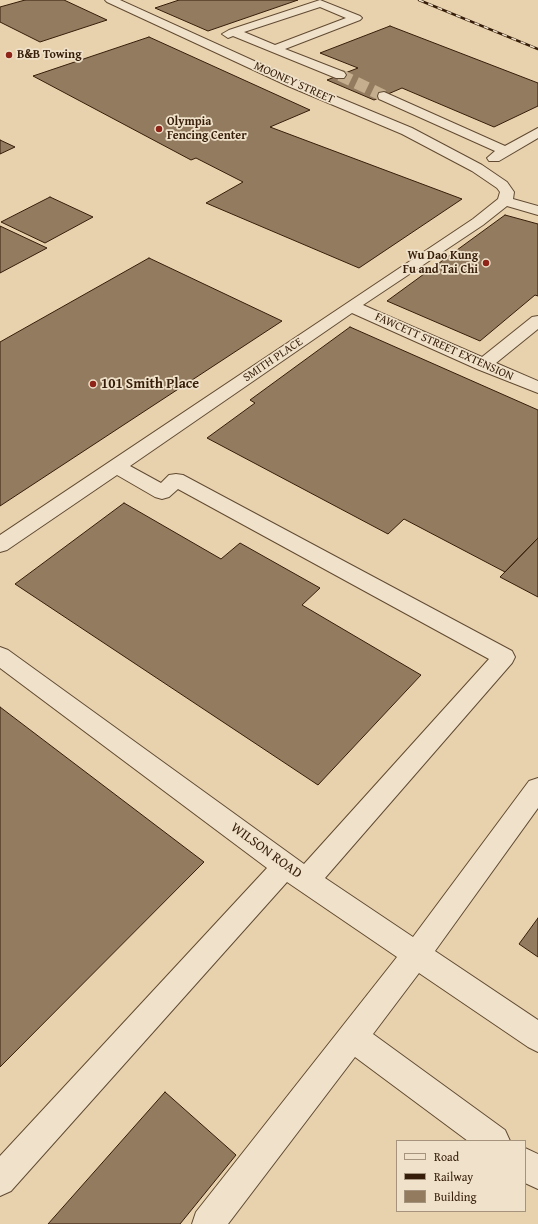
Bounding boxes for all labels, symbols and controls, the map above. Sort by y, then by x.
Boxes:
place label: B&B Towing [17,48,81,62]
marker: B&B Towing [4,50,14,60]
street label: MOONEY STREET [252,59,336,107]
place label: Olympia Fencing Center [167,115,247,143]
marker: Olympia Fencing Center [154,124,164,134]
place label: Wu Dao Kung Fu and Tai Chi [403,249,478,277]
marker: Wu Dao Kung Fu and Tai Chi [481,258,491,268]
street label: FAWCETT STREET EXTENSION [372,310,516,384]
street label: SMITH PLACE [240,335,306,385]
place label: 101 Smith Place [101,376,199,392]
marker: 101 Smith Place [88,379,98,389]
street label: WILSON ROAD [227,820,305,882]
legend [396,1140,526,1212]
text: Road [434,1148,459,1165]
text: Railway [434,1168,473,1185]
text: Building [434,1188,477,1205]

